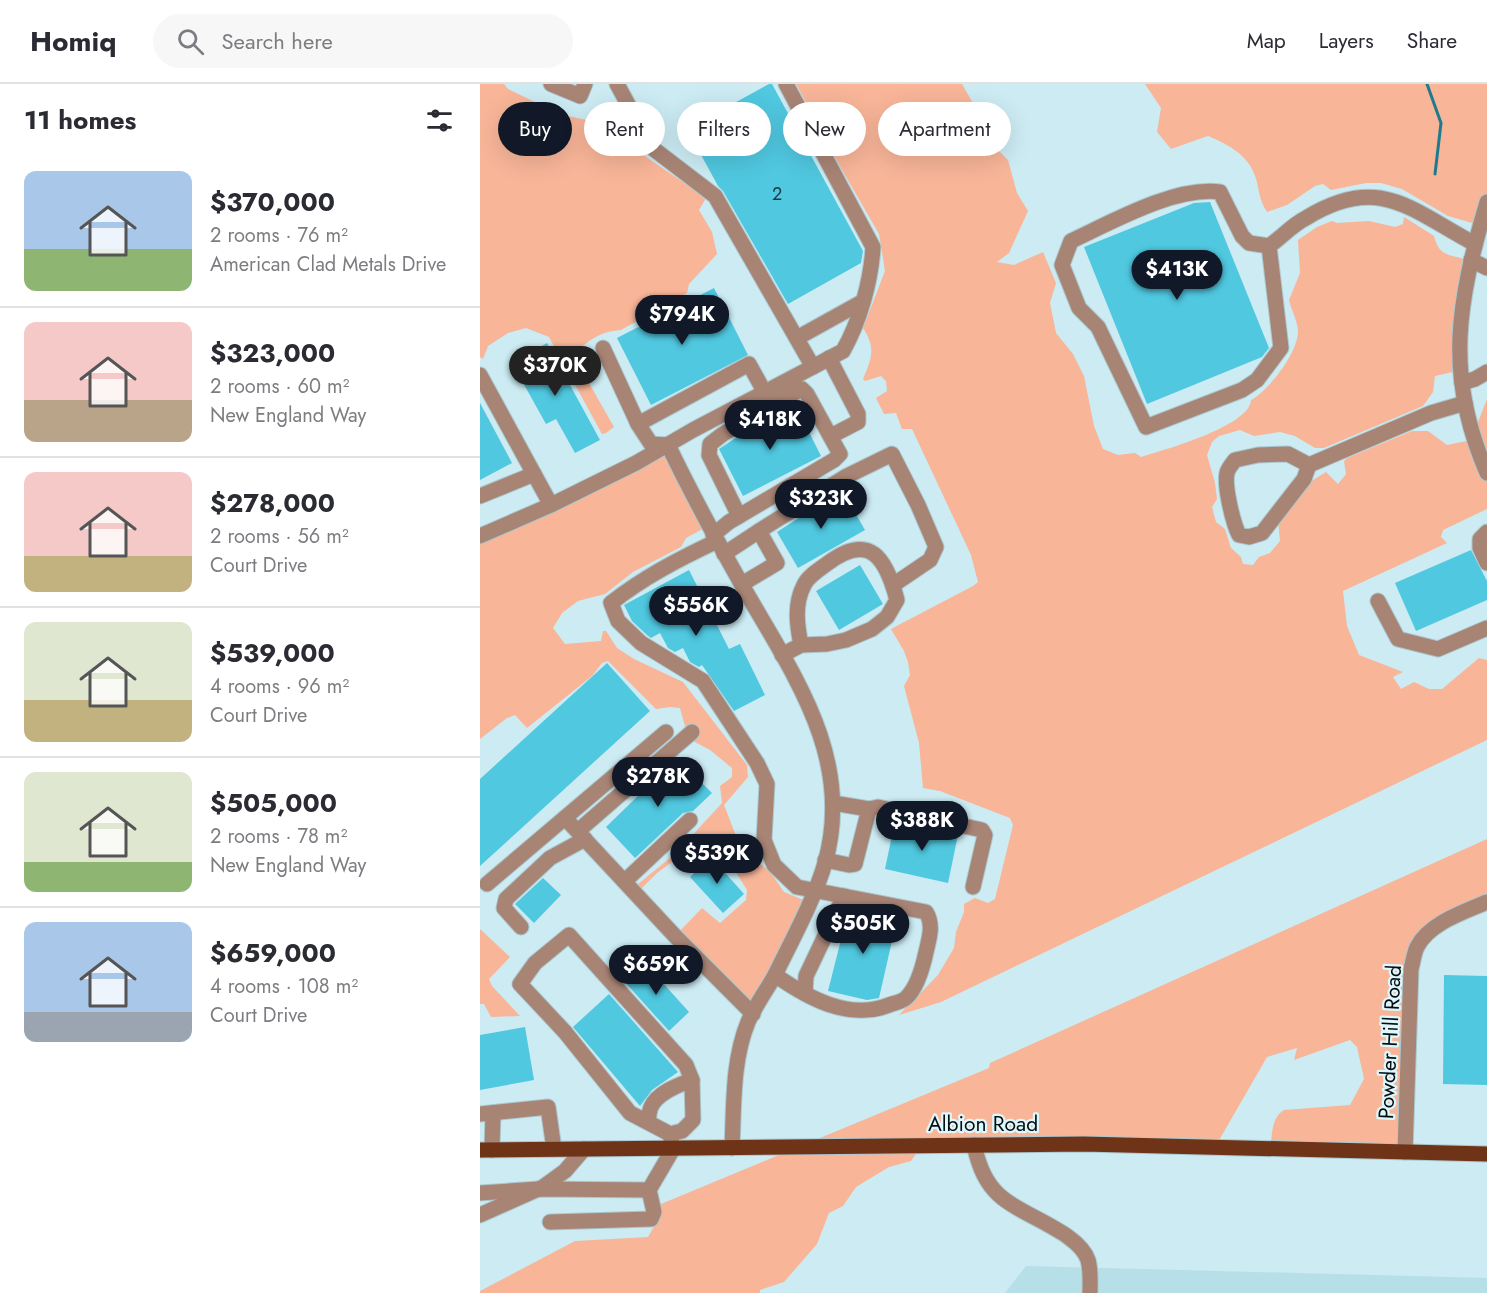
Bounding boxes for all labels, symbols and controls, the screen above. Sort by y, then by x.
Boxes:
search box [153,14,573,68]
text: Homiq [30,21,117,62]
icon: search [174,25,207,58]
text: Search here [222,25,333,57]
text: Map [1247,26,1286,56]
text: Layers [1319,26,1374,56]
text: Share [1407,26,1457,56]
text: 11 homes [24,101,136,139]
chip: Buy [498,102,572,156]
chip: Rent [584,102,665,156]
chip: Filters [677,102,771,156]
chip: New [783,102,866,156]
chip: Apartment [878,102,1011,156]
icon: filters [423,104,456,137]
house number: 2 [772,181,782,207]
text: $370,000 [210,183,335,221]
icon: home [72,195,144,267]
text: 2 rooms · 76 m² [210,221,348,250]
text: American Clad Metals Drive [210,250,446,279]
pin: $413K [1135,250,1219,301]
text: $413K [1146,255,1208,284]
pin: $794K [640,295,724,346]
text: $794K [649,300,715,329]
text: $323,000 [210,334,335,372]
icon: home [72,346,144,418]
pin: $370K [513,346,597,397]
text: $370K [523,351,587,380]
text: 2 rooms · 60 m² [210,372,349,401]
pin: $418K [728,400,812,451]
text: New England Way [210,401,366,430]
text: $418K [738,405,802,434]
pin: $323K [779,479,863,530]
text: $278,000 [210,484,335,522]
text: $323K [789,484,853,513]
icon: home [72,496,144,568]
text: 2 rooms · 56 m² [210,522,349,551]
text: Court Drive [210,551,307,580]
pin: $556K [654,586,738,637]
text: $556K [663,591,729,620]
text: $539,000 [210,634,335,672]
icon: home [72,646,144,718]
text: 4 rooms · 96 m² [210,672,349,701]
text: Court Drive [210,701,307,730]
pin: $278K [616,757,700,808]
text: $278K [626,762,690,791]
text: $505,000 [210,784,337,822]
icon: home [72,796,144,868]
pin: $388K [880,801,964,852]
text: $388K [890,806,954,835]
text: 2 rooms · 78 m² [210,822,347,851]
pin: $539K [675,834,759,885]
text: $539K [684,839,750,868]
text: New England Way [210,851,366,880]
pin: $505K [821,904,905,955]
text: $505K [830,909,896,938]
text: $659,000 [210,934,336,972]
pin: $659K [614,945,698,996]
icon: home [72,946,144,1018]
text: $659K [623,950,689,979]
street label: Powder Hill Road [1371,964,1409,1120]
text: 4 rooms · 108 m² [210,972,358,1001]
text: Court Drive [210,1001,307,1030]
street label: Albion Road [928,1109,1038,1139]

